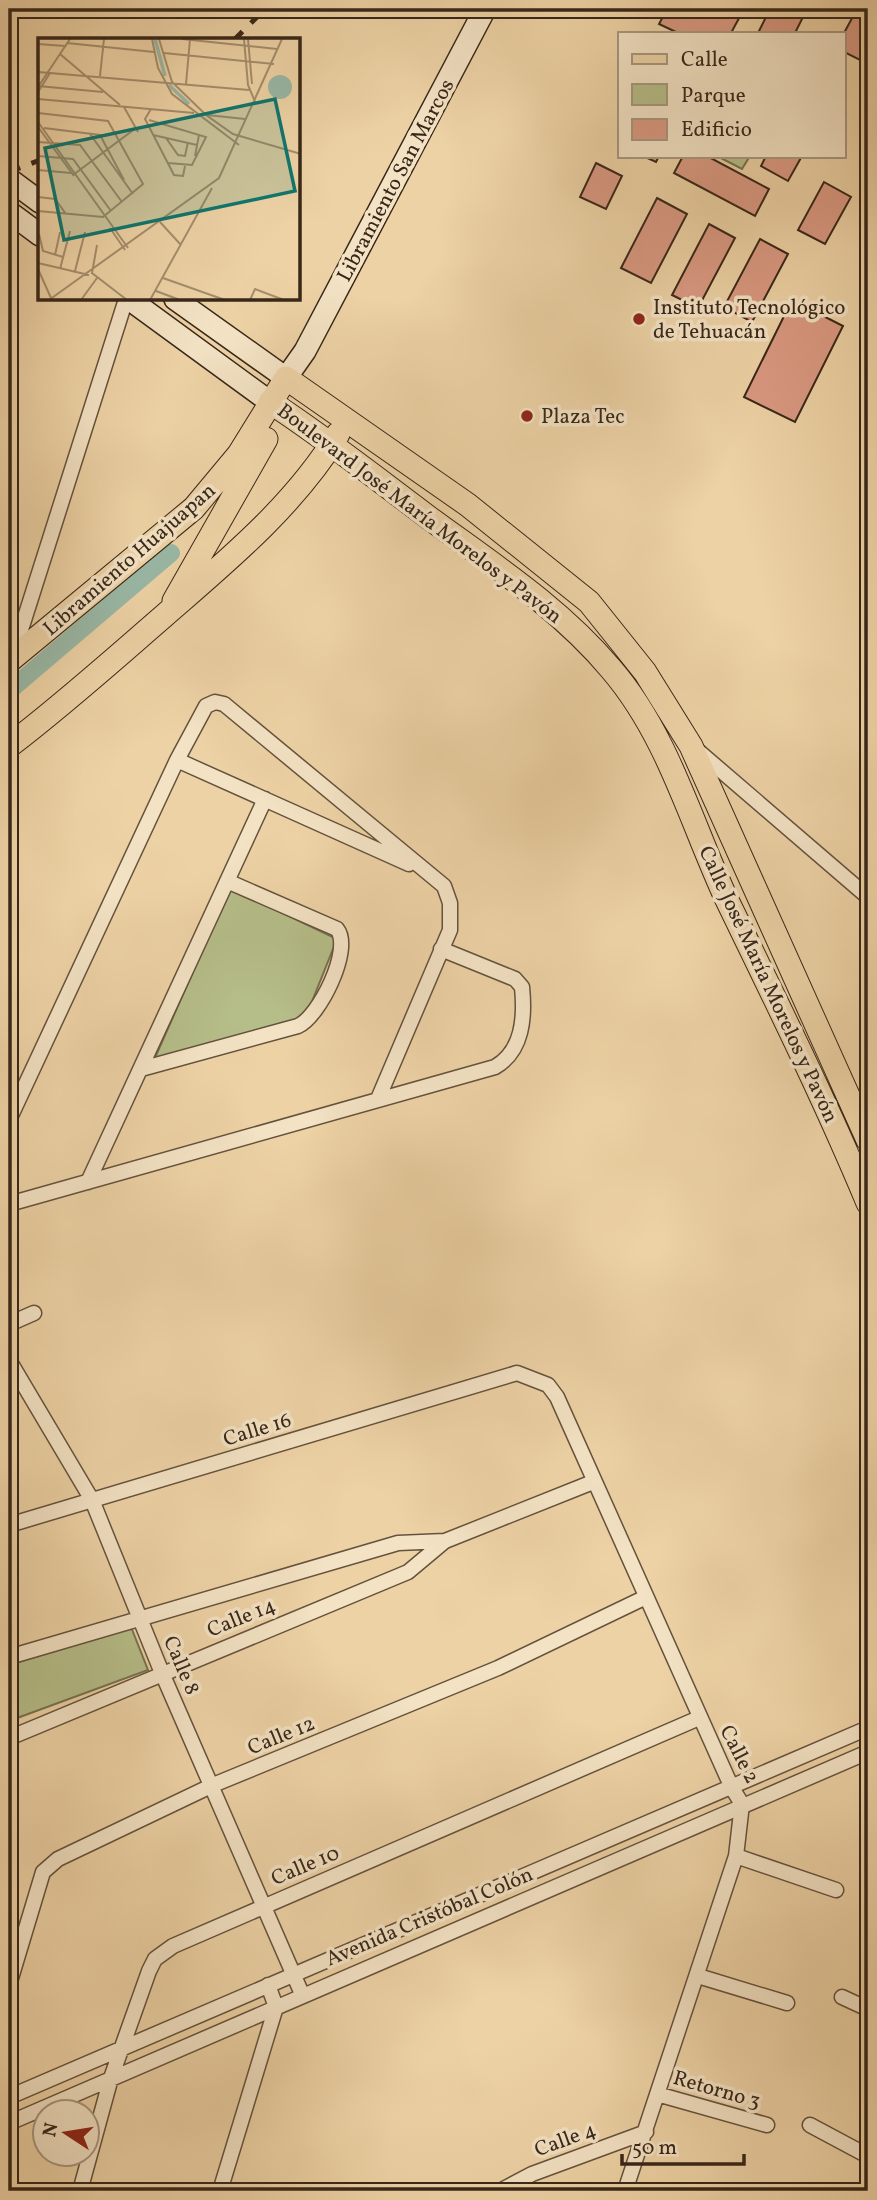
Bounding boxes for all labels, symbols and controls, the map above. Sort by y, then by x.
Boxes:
legend [618,32,846,158]
inset map [38,38,301,301]
text: Calle [681,46,728,75]
street label: Libramiento San Marcos [330,74,462,287]
text: Parque [681,82,746,111]
text: Edificio [681,116,752,145]
place label: Instituto Tecnológico de Tehuacán [653,294,846,347]
marker: Instituto Tecnológico de Tehuacán [631,311,647,327]
street label: Boulevard José María Morelos y Pavón [271,397,568,631]
place label: Plaza Tec [541,403,625,432]
marker: Plaza Tec [519,408,535,424]
street label: Libramiento Huajuapan [37,477,223,643]
street label: Calle José María Morelos y Pavón [691,841,845,1128]
street label: Calle 16 [220,1406,295,1454]
street label: Calle 14 [203,1592,280,1645]
street label: Calle 8 [155,1632,206,1700]
street label: Calle 12 [244,1710,320,1763]
street label: Calle 2 [712,1720,766,1789]
street label: Calle 10 [267,1839,344,1894]
street label: Avenida Cristóbal Colón [321,1861,538,1974]
street label: Retorno 3 [669,2064,764,2117]
north arrow [32,2098,102,2168]
street label: Calle 4 [531,2116,600,2165]
text: N [37,2120,66,2139]
scale bar [622,2123,744,2167]
text: 50 m [632,2134,677,2163]

